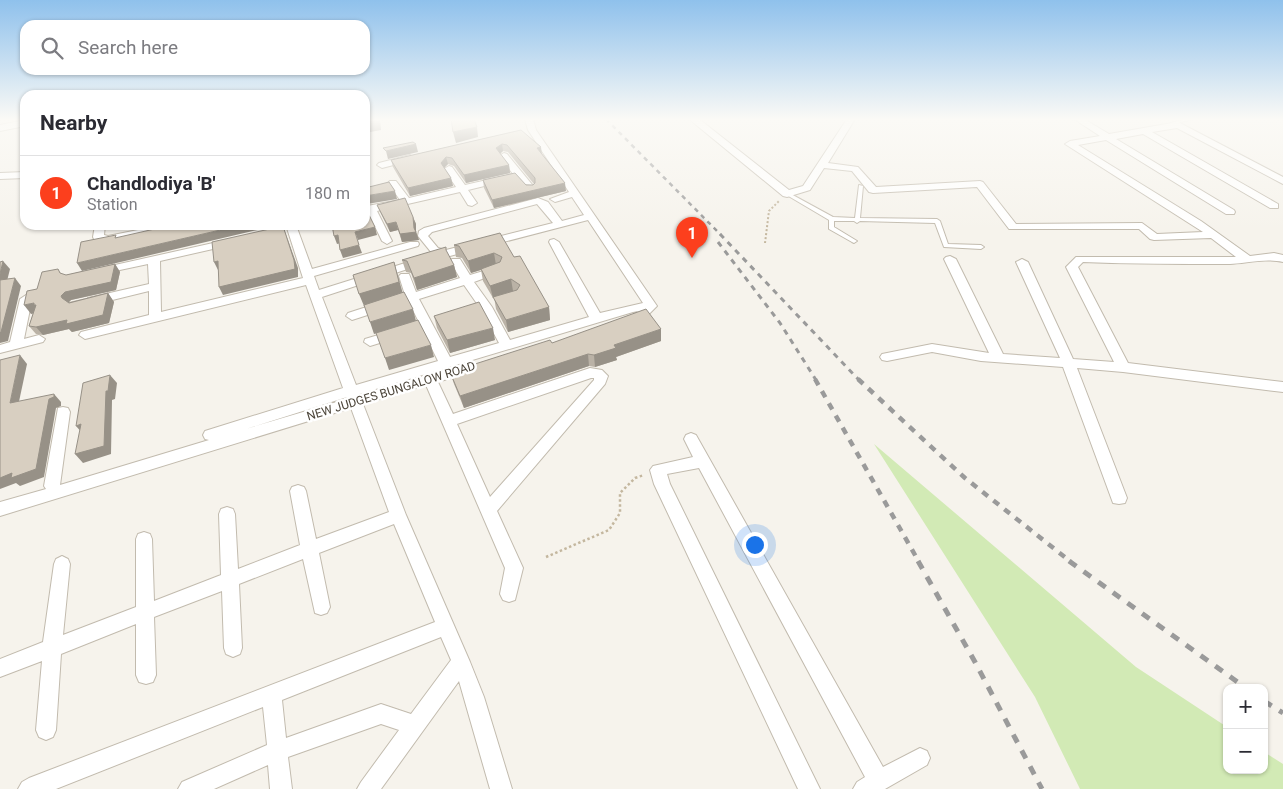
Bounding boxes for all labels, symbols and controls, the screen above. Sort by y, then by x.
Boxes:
search box [20,20,370,75]
icon: search [38,34,66,62]
text: Search here [78,36,178,59]
text: Nearby [40,111,107,135]
text: Chandlodiya 'B' [87,172,216,195]
text: 1 [51,184,61,203]
text: 180 m [305,184,350,203]
text: Station [87,195,138,214]
pin: 1 [676,217,708,258]
street label: NEW JUDGES BUNGALOW ROAD [305,359,477,423]
your location [742,532,768,558]
map controls [1223,684,1268,774]
button: + [1223,684,1268,729]
button: − [1223,729,1268,774]

